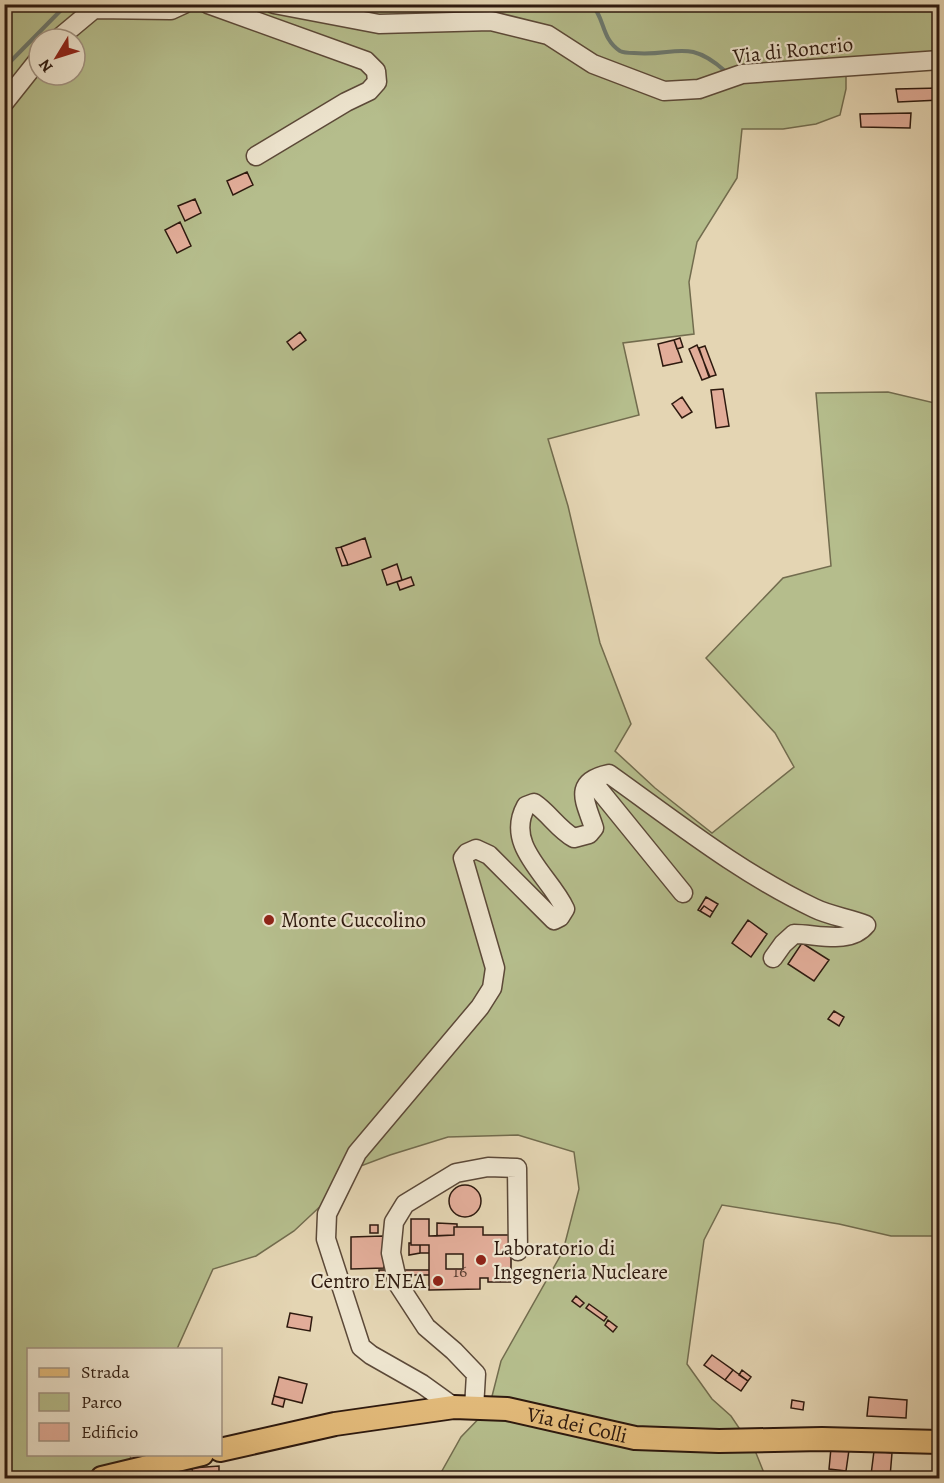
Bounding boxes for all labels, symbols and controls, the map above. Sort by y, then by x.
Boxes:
north arrow [27,27,87,87]
street label: Via di Roncrio [731,30,854,70]
text: N [33,54,58,77]
place label: Monte Cuccolino [281,906,426,934]
marker: Monte Cuccolino [262,913,276,927]
place label: Laboratorio di Ingegneria Nucleare [493,1234,668,1286]
marker: Laboratorio di Ingegneria Nucleare [474,1253,488,1267]
house number: 16 [453,1259,467,1283]
place label: Centro ENEA [311,1267,427,1295]
marker: Centro ENEA [431,1274,445,1288]
legend [27,1348,222,1456]
text: Strada [81,1360,130,1384]
text: Parco [81,1390,122,1414]
street label: Via dei Colli [523,1400,630,1450]
text: Edificio [81,1420,138,1444]

